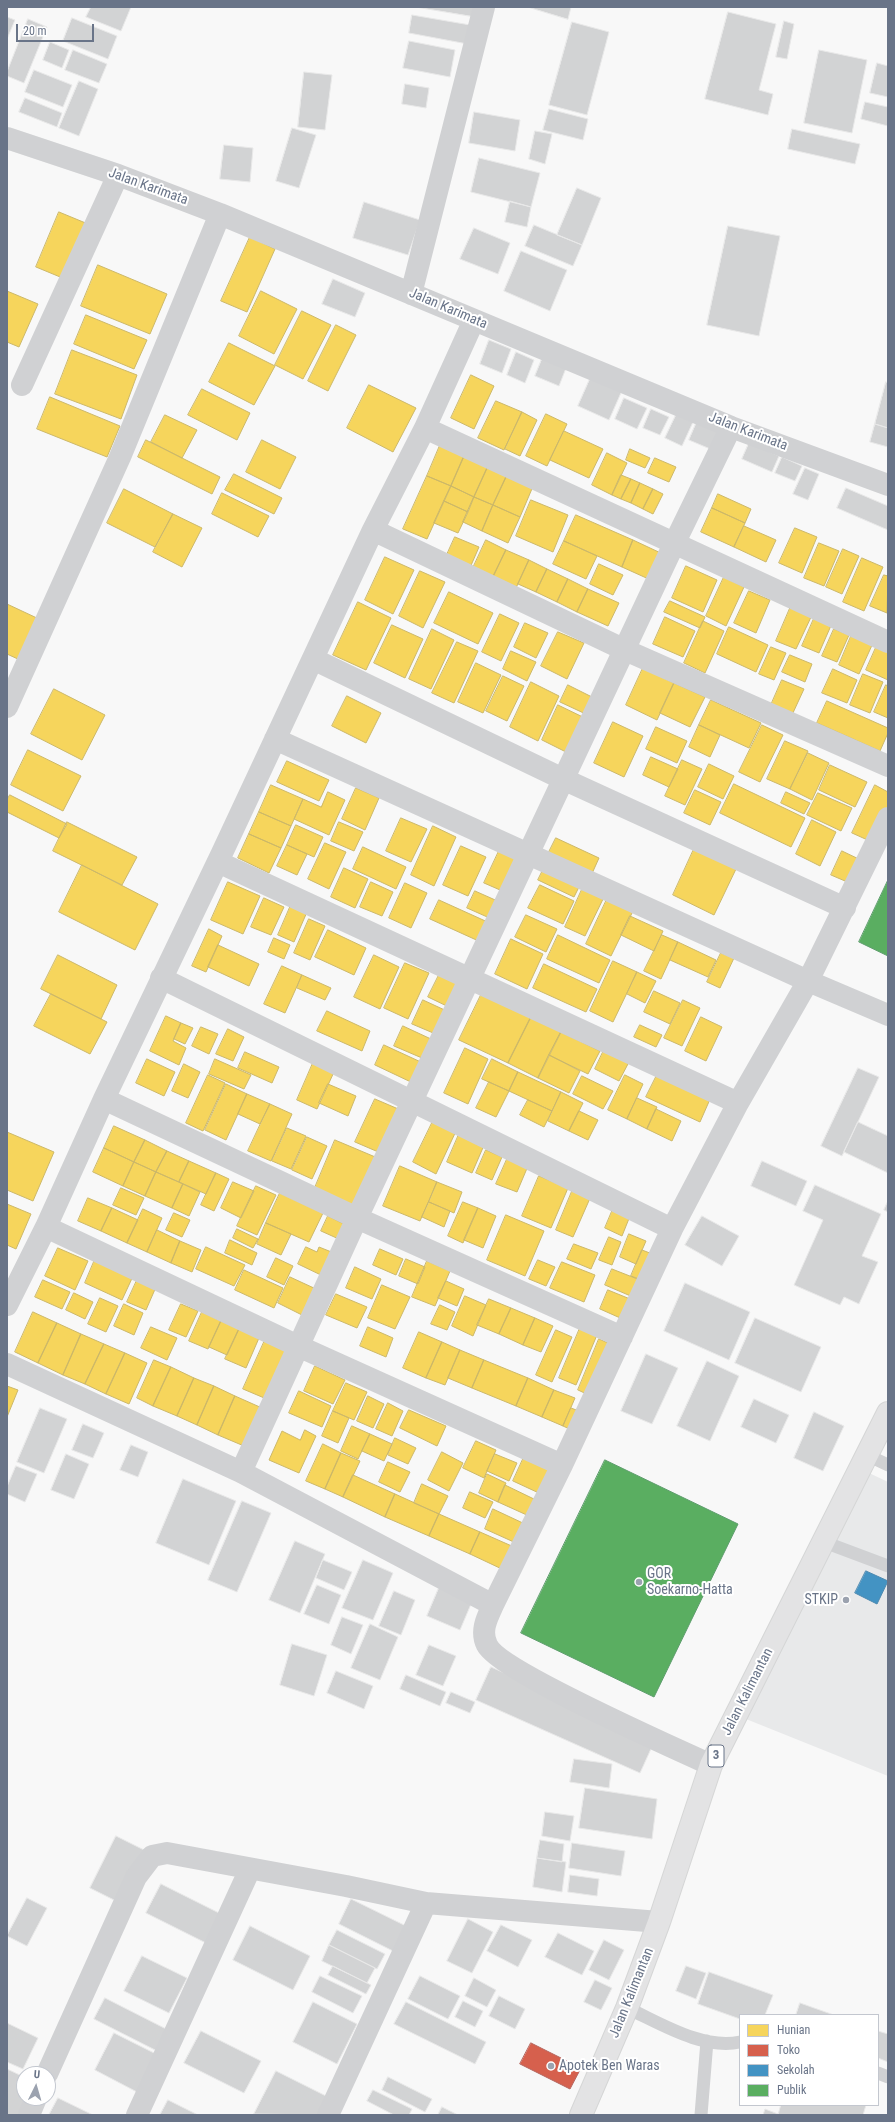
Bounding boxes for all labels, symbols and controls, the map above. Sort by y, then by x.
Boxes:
scale bar [18,16,96,42]
text: 20 m [23,24,47,38]
street label: Jalan Karimata [106,165,190,209]
street label: Jalan Karimata [406,285,490,333]
street label: Jalan Karimata [706,409,790,455]
place label: GOR Soekarno-Hatta [647,1566,733,1598]
marker: GOR Soekarno-Hatta [634,1577,644,1587]
place label: STKIP [805,1592,838,1608]
marker: STKIP [841,1595,851,1605]
street label: Jalan Kalimantan [719,1646,777,1738]
road number: 3 [708,1745,724,1767]
street label: Jalan Kalimantan [606,1945,658,2041]
legend [739,2014,879,2106]
text: Hunian [777,2023,810,2037]
text: Toko [777,2043,800,2057]
place label: Apotek Ben Waras [559,2058,660,2074]
marker: Apotek Ben Waras [546,2061,556,2071]
text: Sekolah [777,2063,815,2077]
north arrow [16,2066,56,2106]
text: U [33,2068,41,2081]
text: Publik [777,2083,806,2097]

